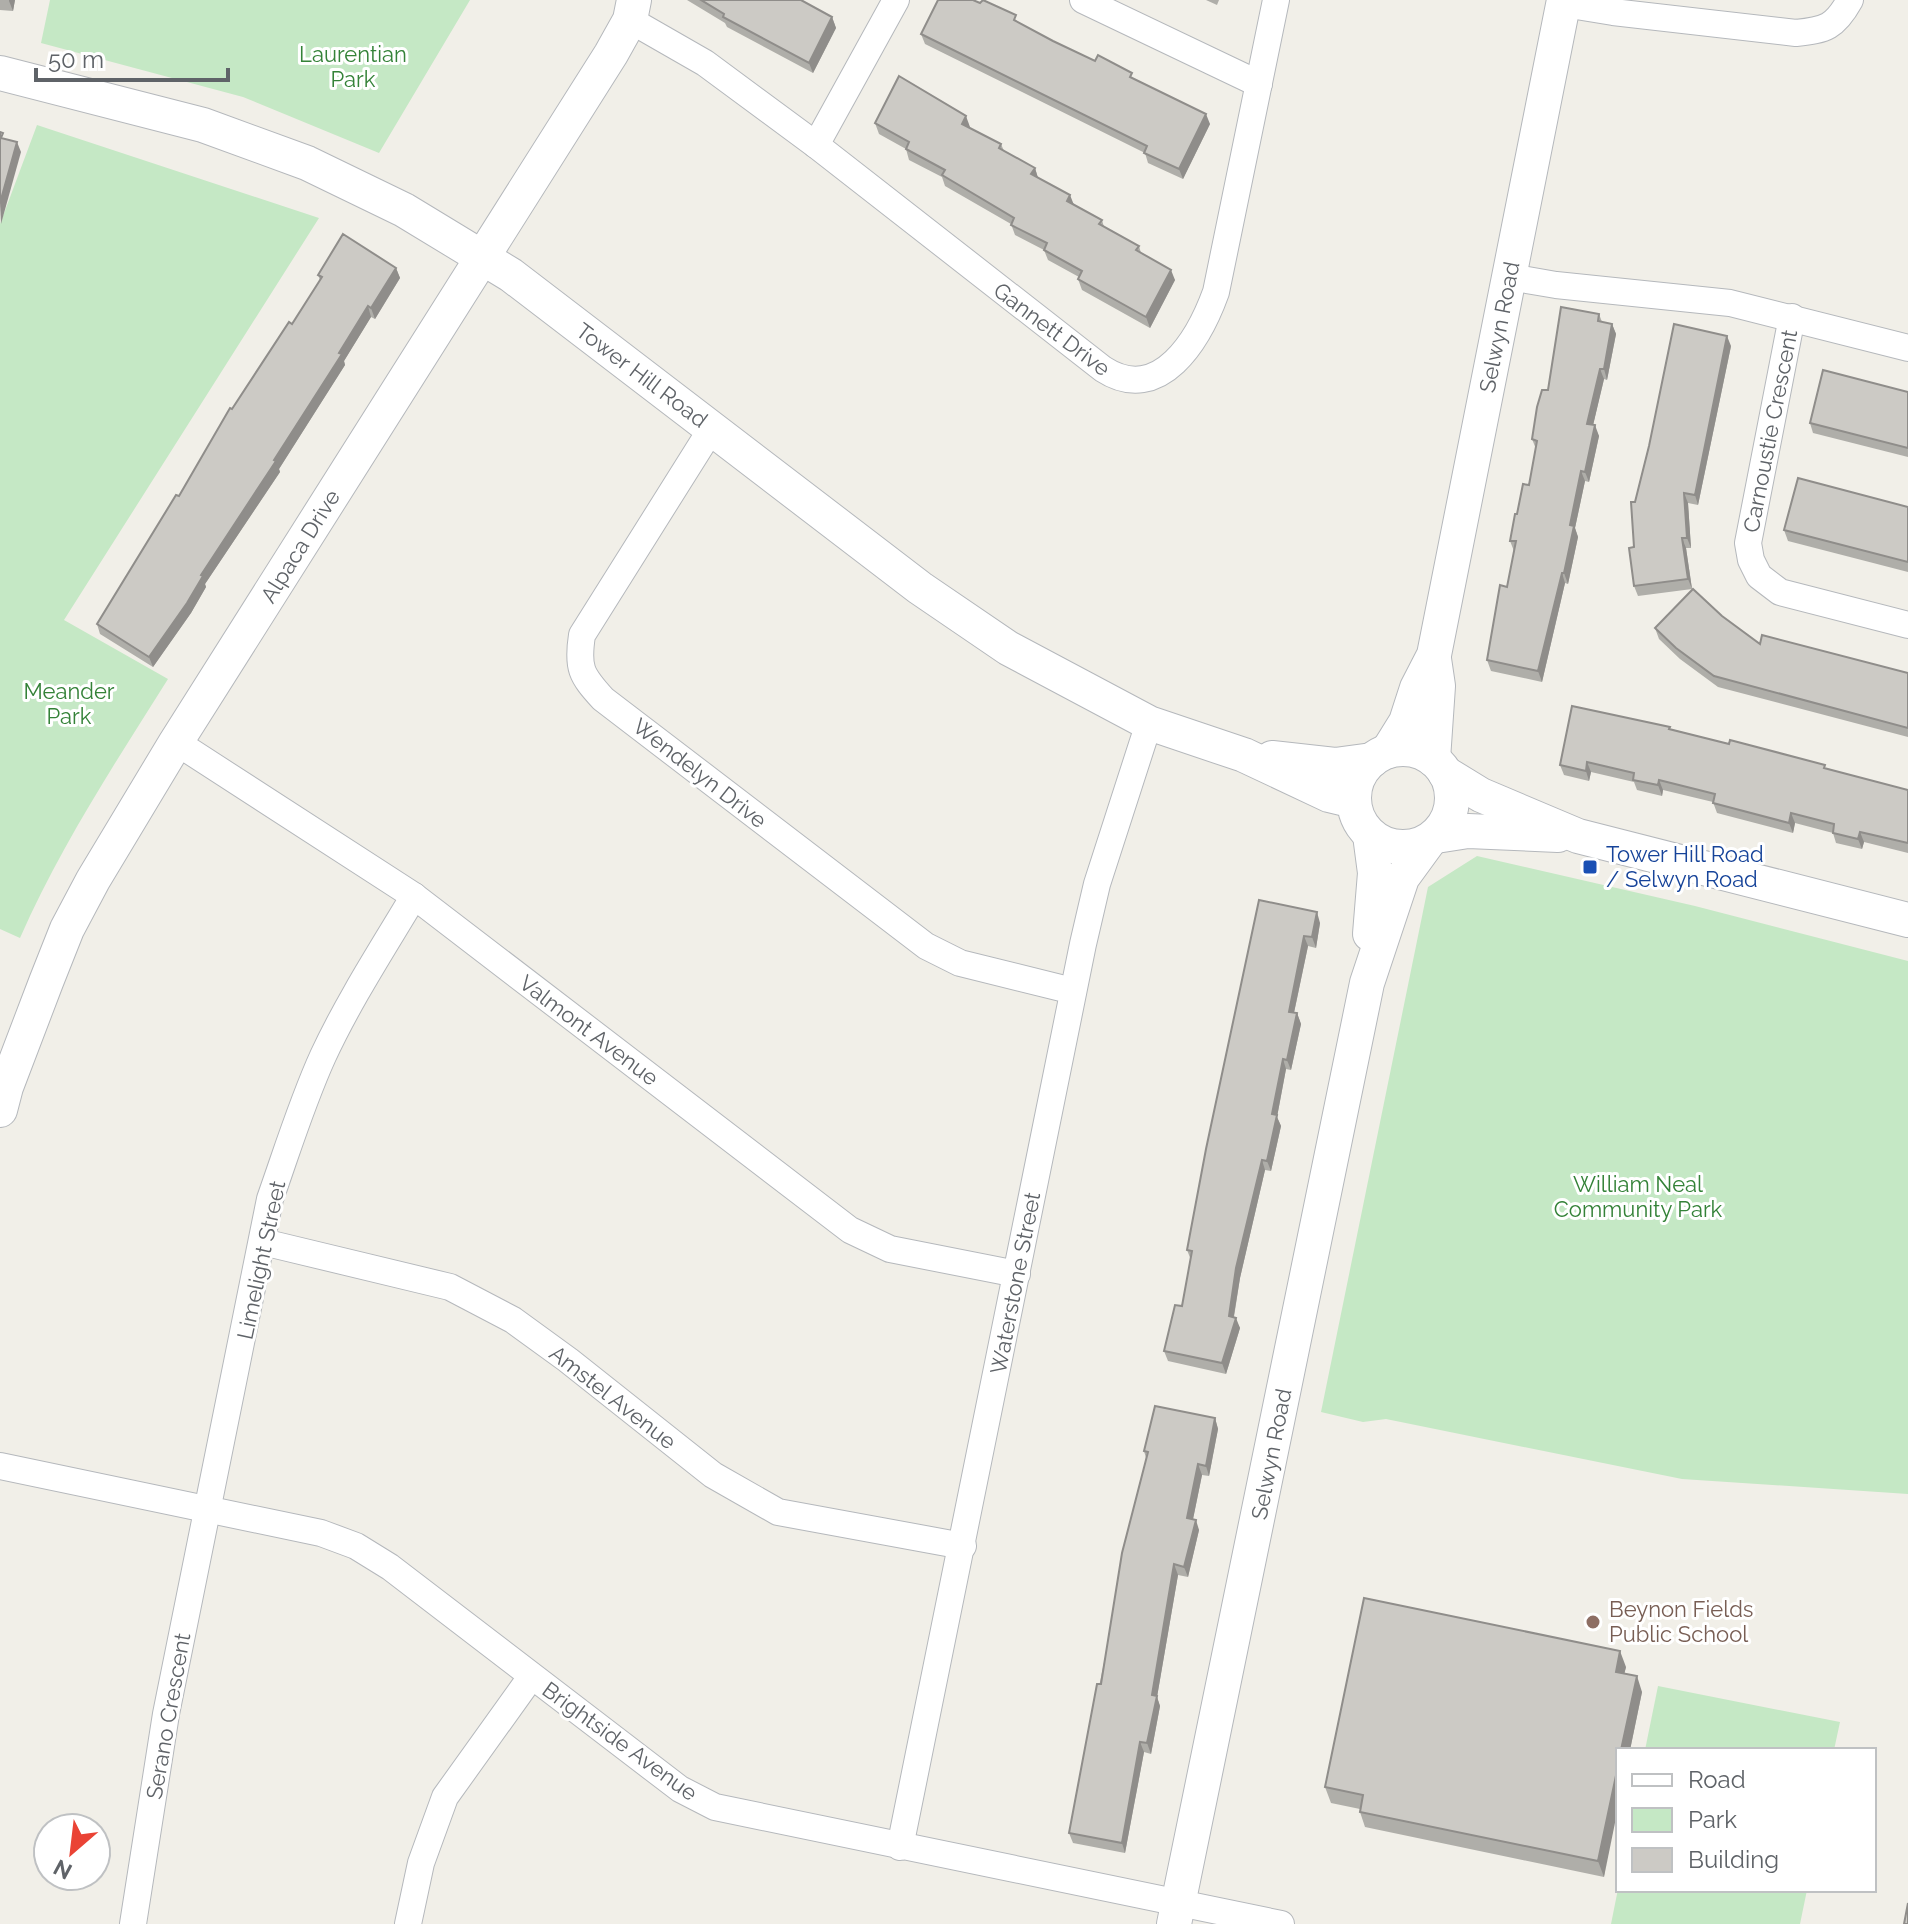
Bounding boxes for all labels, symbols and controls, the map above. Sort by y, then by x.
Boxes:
scale bar [36,32,228,82]
park label: Laurentian Park [299,41,407,92]
text: 50 m [48,45,104,74]
street label: Selwyn Road [1474,259,1524,395]
street label: Gannett Drive [989,277,1115,381]
street label: Tower Hill Road [571,317,713,433]
street label: Carnoustie Crescent [1738,327,1803,535]
street label: Alpaca Drive [255,485,345,607]
park label: Meander Park [23,678,115,729]
street label: Wendelyn Drive [628,713,772,833]
place label: Tower Hill Road / Selwyn Road [1606,841,1764,892]
marker: Tower Hill Road / Selwyn Road [1581,858,1599,876]
street label: Valmont Avenue [514,969,664,1091]
park label: William Neal Community Park [1554,1171,1723,1222]
street label: Limelight Street [231,1178,291,1342]
street label: Waterstone Street [985,1189,1046,1376]
street label: Amstel Avenue [545,1340,681,1454]
street label: Selwyn Road [1246,1386,1296,1522]
place label: Beynon Fields Public School [1609,1596,1753,1647]
marker: Beynon Fields Public School [1584,1613,1602,1631]
street label: Serano Crescent [141,1630,196,1801]
street label: Brightside Avenue [538,1676,703,1806]
legend [1616,1748,1876,1892]
text: Road [1688,1765,1746,1794]
text: Park [1688,1805,1737,1834]
north arrow [32,1812,112,1892]
text: Building [1688,1845,1779,1874]
text: N [49,1854,76,1885]

